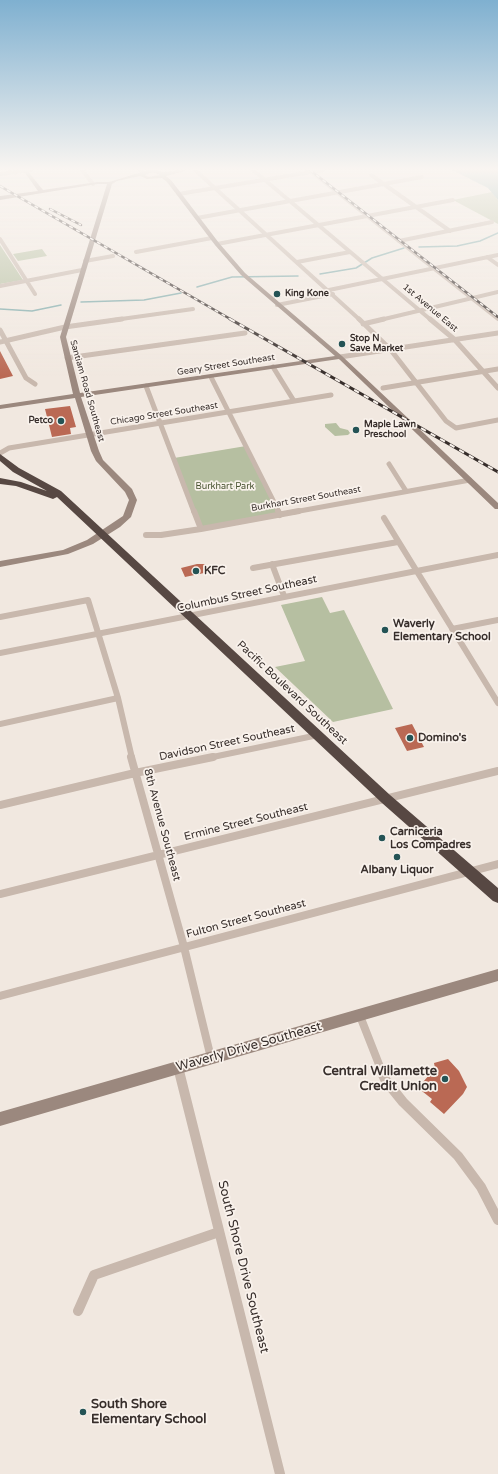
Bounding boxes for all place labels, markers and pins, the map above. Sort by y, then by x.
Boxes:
marker: King Kone [272,289,282,299]
place label: King Kone [285,289,329,299]
place label: Stop N Save Market [350,334,403,355]
marker: Stop N Save Market [337,339,347,349]
place label: Petco [28,416,53,426]
marker: Petco [56,416,66,426]
place label: Maple Lawn Preschool [364,420,416,441]
marker: Maple Lawn Preschool [351,425,361,435]
place label: KFC [204,564,225,578]
marker: KFC [191,566,201,576]
place label: Waverly Elementary School [393,617,491,643]
marker: Waverly Elementary School [380,625,390,635]
place label: Domino's [418,731,467,745]
marker: Domino's [405,733,415,743]
place label: Carniceria Los Compadres [390,825,471,851]
marker: Carniceria Los Compadres [377,833,387,843]
marker: Albany Liquor [392,852,402,862]
place label: Albany Liquor [361,863,433,877]
place label: Central Willamette Credit Union [323,1064,437,1095]
marker: Central Willamette Credit Union [440,1074,450,1084]
place label: South Shore Elementary School [91,1397,206,1428]
marker: South Shore Elementary School [78,1407,88,1417]

